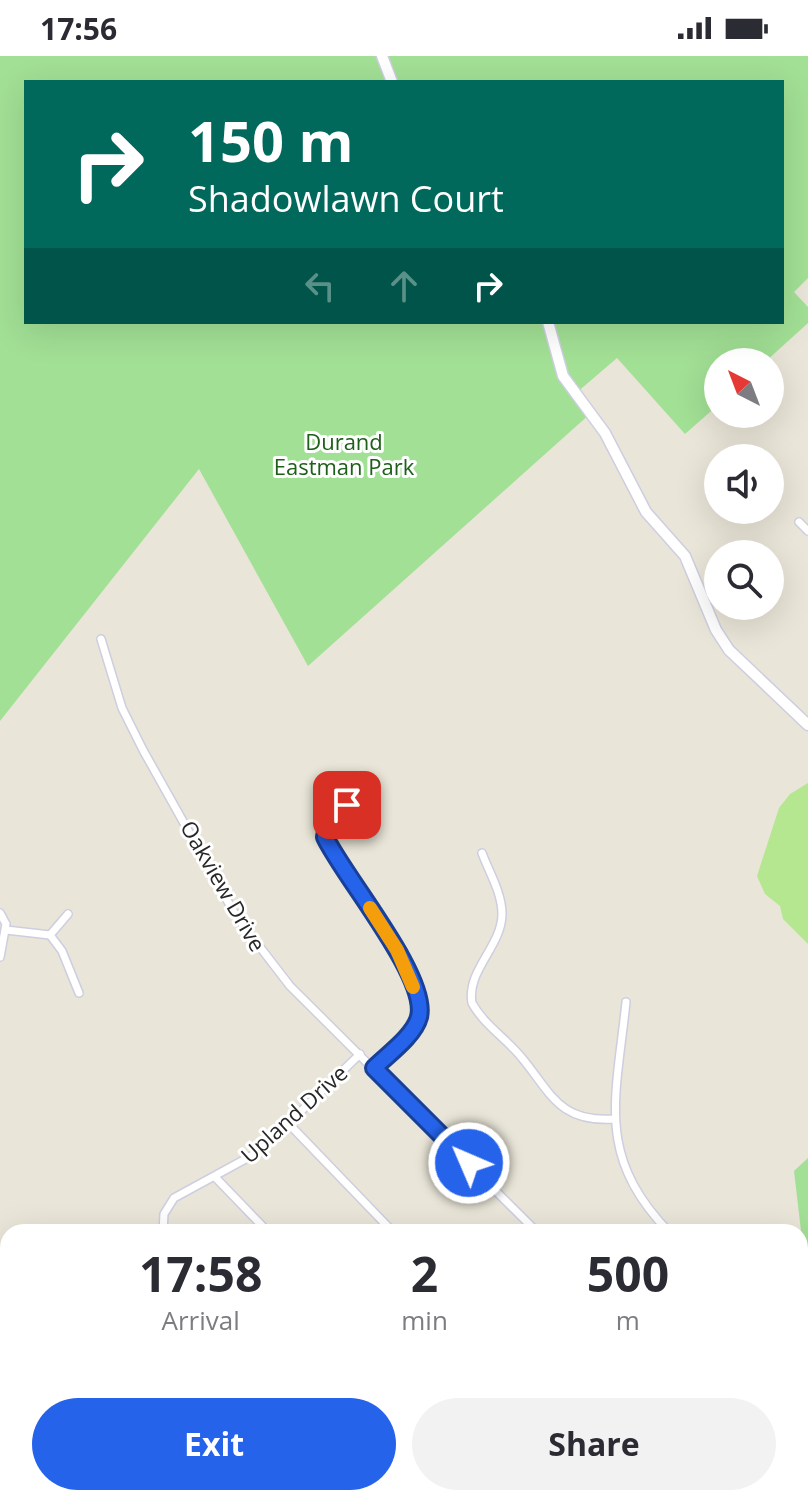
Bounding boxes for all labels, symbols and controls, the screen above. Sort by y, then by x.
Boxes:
text: 17:56 [40,8,117,49]
text: 150 m [188,102,354,178]
icon: right [56,112,160,216]
text: Shadowlawn Court [188,174,504,223]
icon: left [298,264,342,308]
icon: ahead [382,264,426,308]
icon: right [466,264,510,308]
north arrow [704,348,784,428]
map controls [704,348,784,620]
park label: Durand Eastman Park [274,426,415,481]
button: sound [704,444,784,524]
button: search [704,540,784,620]
pin [313,771,381,839]
icon: arrive [325,783,369,827]
street label: Oakview Drive [174,815,273,956]
street label: Upland Drive [234,1057,353,1169]
position arrow [427,1121,511,1205]
text: 17:58 [139,1241,262,1306]
text: 2 [411,1241,438,1306]
text: 500 [587,1241,669,1306]
text: Arrival [161,1302,240,1338]
text: min [401,1302,448,1338]
text: m [616,1302,640,1338]
button: Exit [32,1398,396,1490]
button: Share [412,1398,776,1490]

